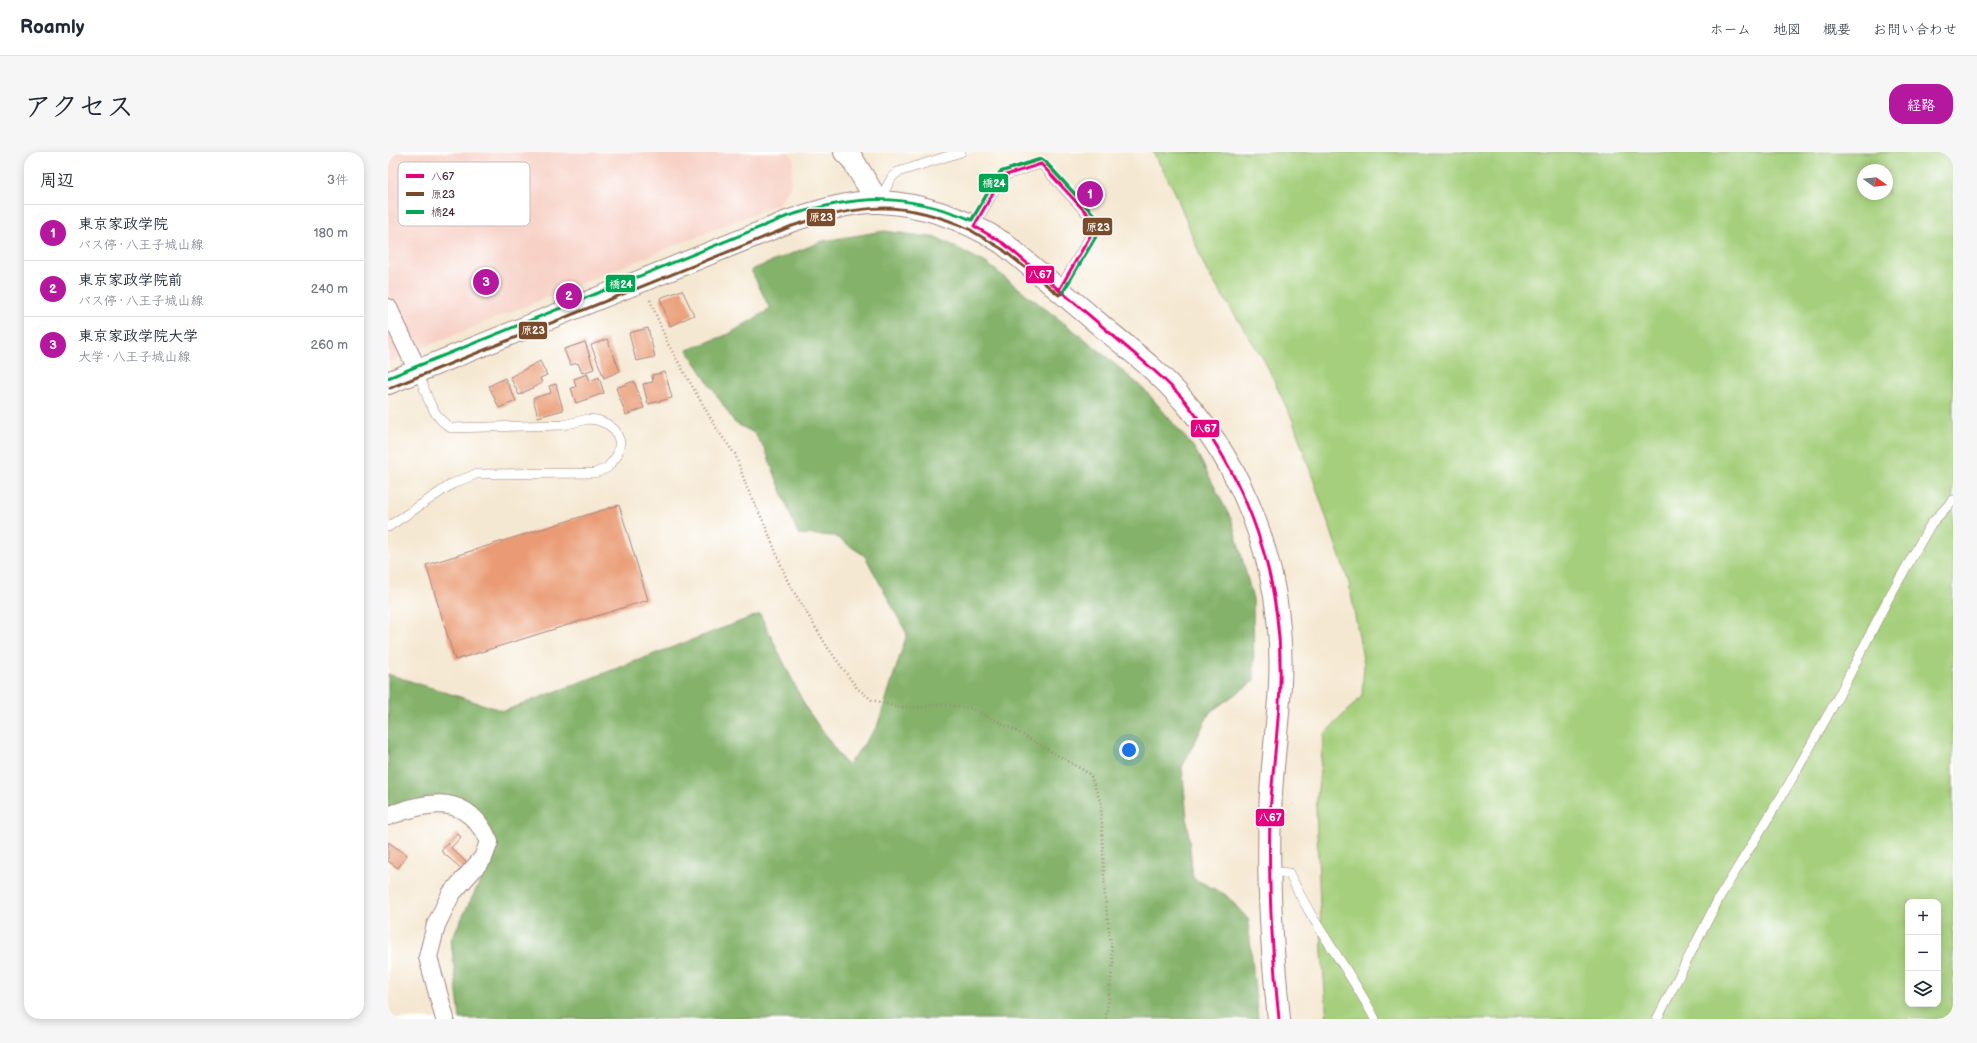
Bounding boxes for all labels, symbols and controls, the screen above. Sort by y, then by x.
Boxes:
text: Roamly [20,16,84,39]
text: ホーム [1710,21,1751,38]
text: 地図 [1773,21,1801,38]
text: 概要 [1823,21,1851,38]
text: お問い合わせ [1873,21,1957,38]
button: 経路 [1889,84,1953,124]
text: アクセス [24,91,134,124]
legend [398,162,530,226]
north arrow [1857,164,1893,200]
text: 八67 [431,170,455,183]
text: 周辺 [40,171,74,191]
text: 3件 [327,172,348,188]
line badge: 橋24 [978,173,1009,193]
text: 橋24 [982,177,1006,190]
pin: 1 [1077,179,1103,209]
text: 原23 [431,188,455,201]
text: 橋24 [431,206,455,219]
line badge: 原23 [806,208,836,227]
text: 原23 [809,211,833,224]
text: 東京家政学院 [78,215,168,234]
line badge: 原23 [1082,217,1113,236]
text: 原23 [1086,221,1110,234]
text: 1 [50,225,56,241]
text: 180 m [313,225,348,241]
text: バス停 · 八王子城山線 [78,237,203,253]
line badge: 八67 [1025,265,1055,284]
pin: 3 [473,267,499,297]
text: 八67 [1028,268,1052,281]
text: 東京家政学院前 [78,271,183,290]
line badge: 橋24 [605,274,636,293]
text: 橋24 [609,278,633,291]
text: 2 [49,281,57,297]
text: 240 m [311,281,348,297]
pin: 2 [556,281,582,311]
text: バス停 · 八王子城山線 [78,293,203,309]
line badge: 原23 [518,321,548,340]
text: 原23 [521,324,545,337]
text: 東京家政学院大学 [78,327,198,346]
text: 3 [49,337,57,353]
text: 260 m [310,337,348,353]
text: 大学 · 八王子城山線 [78,349,190,365]
line badge: 八67 [1190,419,1220,438]
text: 八67 [1193,422,1217,435]
your location [1119,740,1139,760]
line badge: 八67 [1255,808,1285,827]
text: 八67 [1258,811,1282,824]
map controls [1905,899,1941,1007]
button: + [1905,899,1941,935]
button: − [1905,935,1941,971]
button: layers [1905,971,1941,1007]

